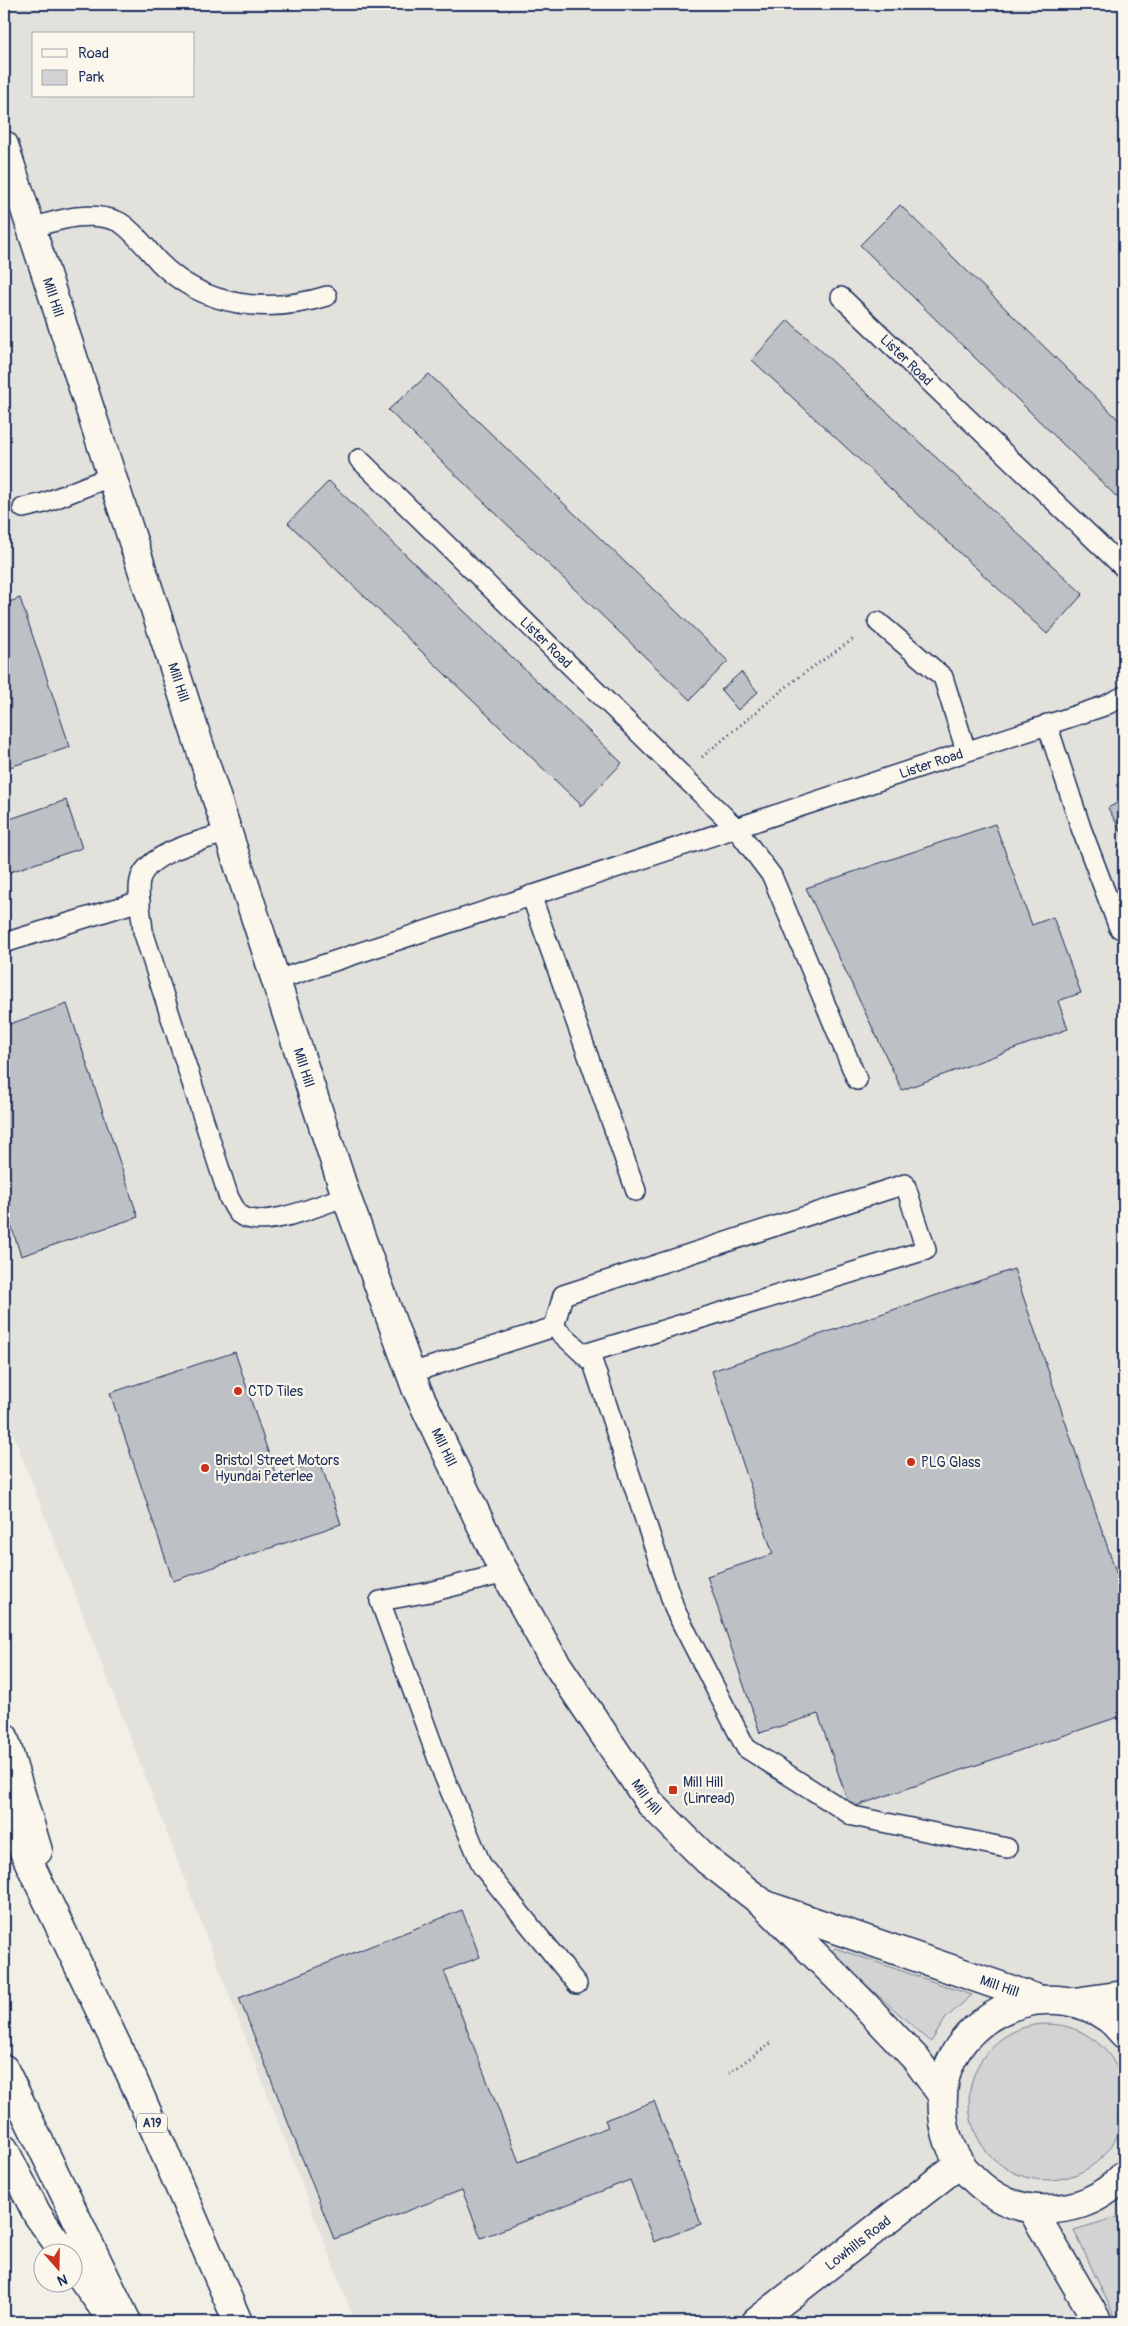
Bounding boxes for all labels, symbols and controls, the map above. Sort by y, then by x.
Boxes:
legend [32,32,195,98]
text: Road [78,44,109,63]
text: Park [78,68,105,87]
street label: Mill Hill [39,275,68,319]
street label: Lister Road [877,331,937,389]
street label: Lister Road [517,613,576,672]
street label: Mill Hill [164,660,193,704]
street label: Lister Road [897,745,965,782]
street label: Mill Hill [290,1046,318,1089]
place label: CTD Tiles [248,1383,304,1400]
marker: CTD Tiles [232,1385,244,1397]
street label: Mill Hill [428,1425,461,1469]
place label: Bristol Street Motors Hyundai Peterlee [215,1452,340,1485]
place label: PLG Glass [921,1454,981,1471]
marker: PLG Glass [905,1456,917,1468]
marker: Bristol Street Motors Hyundai Peterlee [199,1462,211,1474]
place label: Mill Hill (Linread) [683,1774,736,1807]
street label: Mill Hill [628,1776,665,1818]
marker: Mill Hill (Linread) [667,1784,679,1796]
street label: Mill Hill [978,1971,1022,2000]
road number: A19 [137,2114,167,2132]
street label: Lowhills Road [821,2212,894,2274]
north arrow [32,2244,82,2294]
text: N [55,2270,70,2289]

